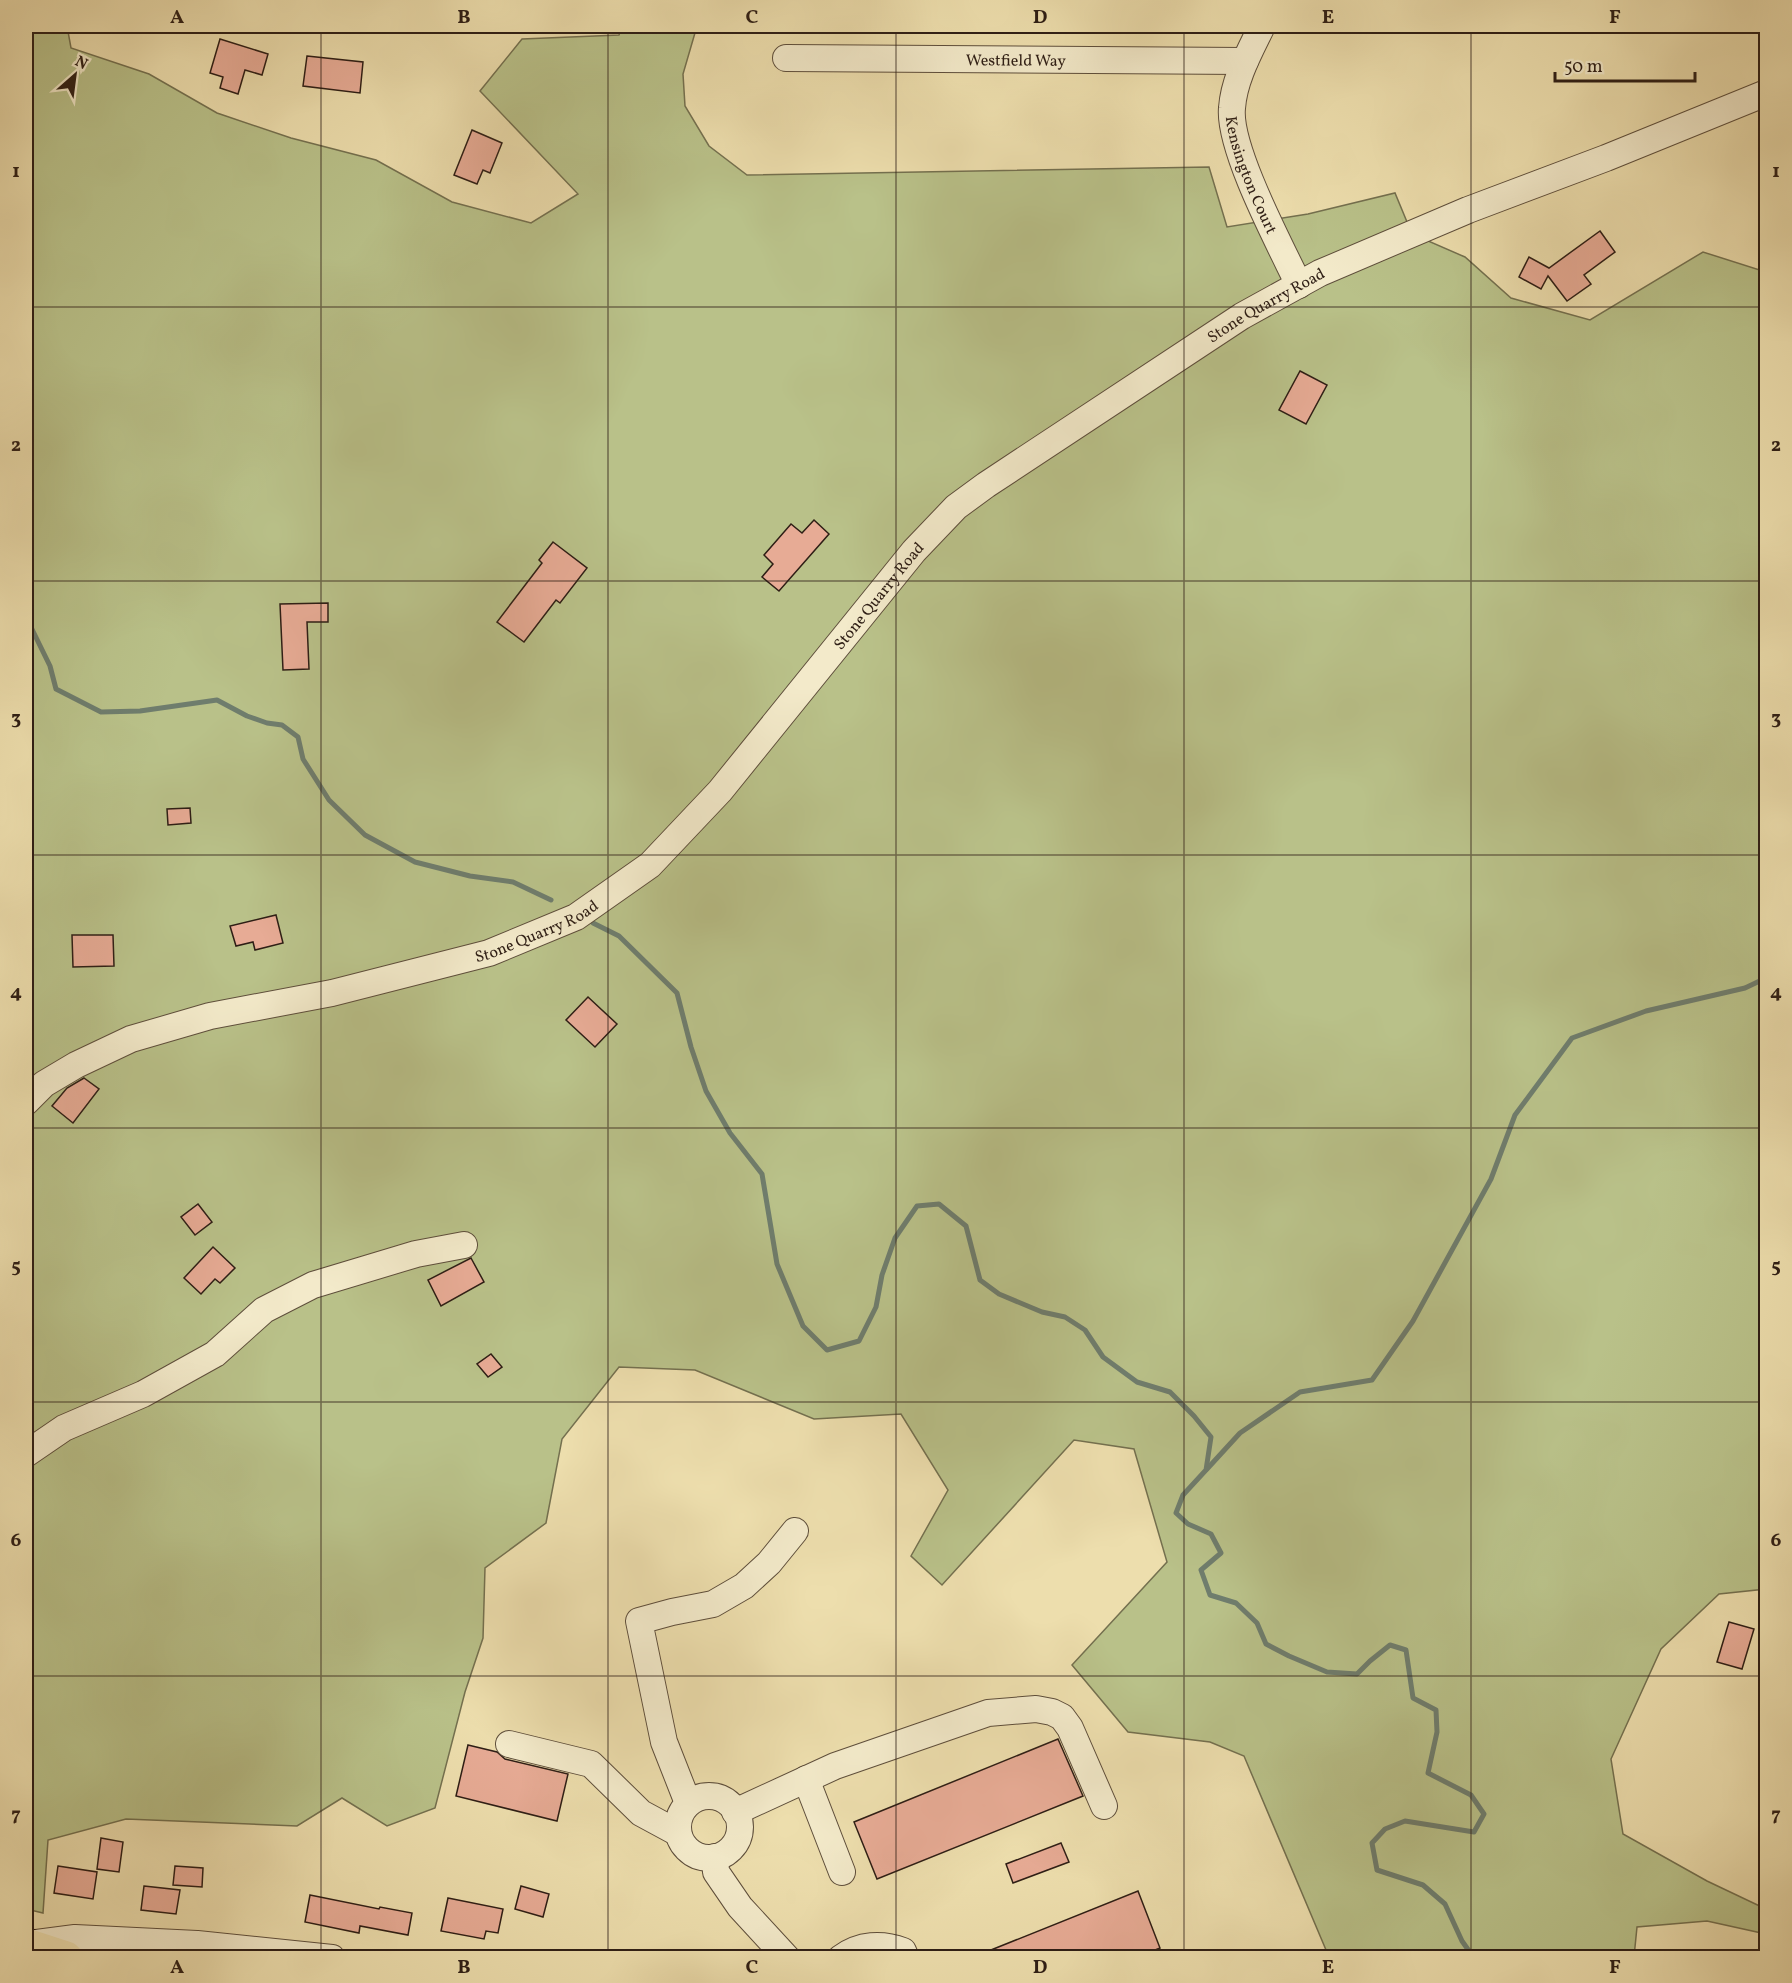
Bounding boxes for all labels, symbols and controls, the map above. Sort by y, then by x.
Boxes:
text: A [170,4,184,32]
text: B [457,4,471,32]
text: C [746,4,759,32]
text: D [1033,4,1047,32]
text: E [1322,4,1334,32]
text: F [1609,4,1621,32]
north arrow [45,45,105,105]
scale bar [1555,45,1694,83]
street label: Westfield Way [966,50,1066,73]
text: N [71,51,92,76]
text: 50 m [1564,55,1603,80]
street label: Kensington Court [1219,115,1282,238]
text: 1 [12,158,20,186]
text: 1 [1772,158,1780,186]
street label: Stone Quarry Road [1203,263,1329,349]
text: 2 [11,432,21,460]
text: 2 [1771,432,1781,460]
street label: Stone Quarry Road [829,538,930,655]
text: 3 [11,705,21,733]
text: 3 [1771,705,1781,733]
street label: Stone Quarry Road [473,896,603,969]
text: 4 [10,979,22,1007]
text: 4 [1770,979,1782,1007]
text: 5 [11,1253,21,1281]
text: 5 [1771,1253,1781,1281]
text: 6 [11,1527,22,1555]
text: 6 [1771,1527,1782,1555]
text: 7 [11,1801,21,1829]
text: 7 [1771,1801,1781,1829]
text: A [170,1954,184,1982]
text: B [457,1954,471,1982]
text: C [746,1954,759,1982]
text: D [1033,1954,1047,1982]
text: E [1322,1954,1334,1982]
text: F [1609,1954,1621,1982]

